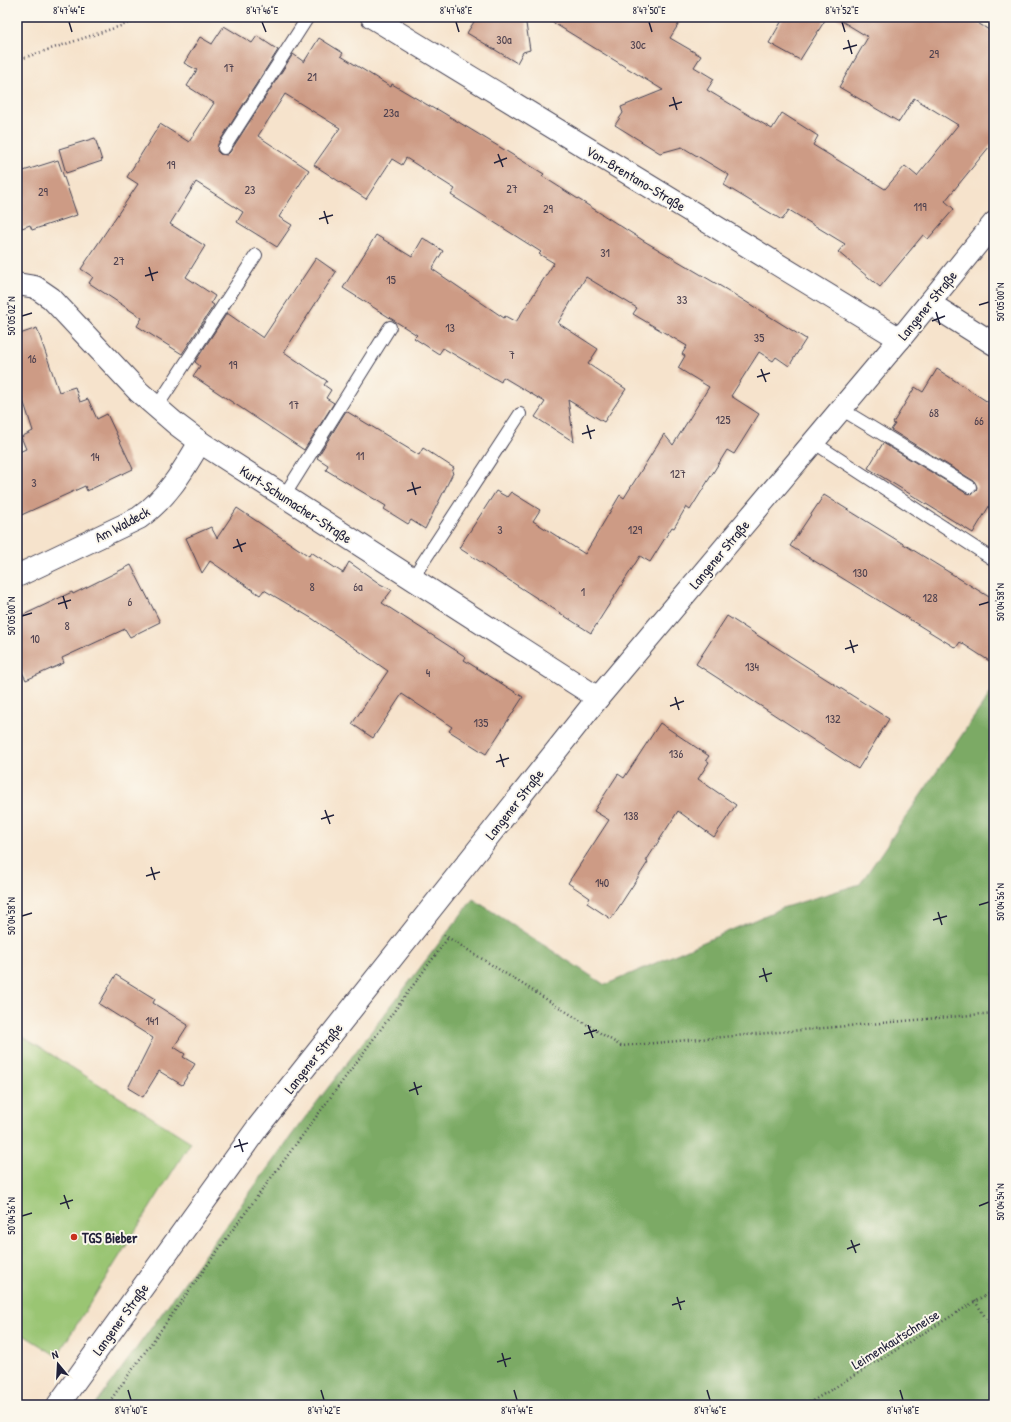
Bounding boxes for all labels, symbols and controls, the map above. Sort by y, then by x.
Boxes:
text: 8°47'44"E [53,4,86,17]
text: 8°47'46"E [246,4,279,17]
text: 8°47'48"E [440,4,473,17]
text: 8°47'50"E [632,4,666,17]
text: 8°47'52"E [825,4,859,17]
house number: 30a [496,31,512,48]
house number: 30c [630,36,646,53]
house number: 29 [929,45,940,62]
house number: 17 [224,59,234,76]
house number: 21 [307,68,317,85]
house number: 23a [383,104,399,121]
street label: Von-Brentano-Straße [582,141,690,216]
house number: 19 [167,156,176,173]
house number: 27 [506,180,518,197]
house number: 23 [245,181,256,198]
house number: 29 [38,183,49,200]
house number: 119 [913,198,927,215]
house number: 29 [543,200,554,217]
house number: 31 [600,244,610,261]
house number: 27 [113,252,125,269]
street label: Langener Straße [893,266,962,344]
house number: 15 [386,271,396,288]
text: 50°05'00"N [994,283,1007,321]
house number: 33 [677,291,687,308]
text: 50°05'02"N [5,297,18,335]
house number: 13 [445,319,455,336]
house number: 35 [754,329,764,346]
house number: 7 [509,346,515,363]
house number: 16 [27,350,37,367]
house number: 19 [229,356,238,373]
house number: 17 [289,396,299,413]
house number: 68 [929,404,939,421]
house number: 125 [715,411,731,428]
house number: 66 [974,412,984,429]
house number: 11 [356,447,364,464]
house number: 14 [91,448,100,465]
street label: Kurt-Schumacher-Straße [236,461,356,548]
house number: 127 [670,465,686,482]
house number: 3 [31,474,37,491]
street label: Am Waldeck [91,502,153,546]
street label: Langener Straße [685,515,754,593]
house number: 3 [497,521,503,538]
house number: 129 [628,521,643,538]
house number: 130 [852,564,868,581]
house number: 8 [309,578,315,595]
house number: 6a [353,578,363,595]
house number: 1 [581,583,585,600]
text: 50°04'58"N [994,583,1007,621]
house number: 128 [922,589,938,606]
house number: 6 [128,593,133,610]
text: 50°05'00"N [5,597,18,635]
house number: 8 [64,617,70,634]
house number: 10 [30,630,40,647]
house number: 134 [745,658,760,675]
house number: 4 [426,664,431,681]
house number: 132 [825,710,841,727]
house number: 135 [474,714,488,731]
house number: 136 [669,745,683,762]
street label: Langener Straße [481,765,549,844]
house number: 138 [624,807,638,824]
house number: 140 [595,874,609,891]
text: 50°04'56"N [994,883,1007,921]
text: 50°04'58"N [5,897,18,935]
house number: 141 [145,1012,159,1029]
street label: Langener Straße [280,1019,348,1098]
text: 50°04'54"N [994,1183,1007,1221]
text: 50°04'56"N [5,1197,18,1235]
place label: TGS Bieber [81,1228,138,1247]
marker: TGS Bieber [69,1232,79,1242]
street label: Langener Straße [87,1279,154,1359]
street label: Leimenkautschneise [848,1304,943,1373]
north arrow [38,1344,78,1384]
text: N [50,1347,60,1362]
text: 8°47'40"E [115,1404,148,1417]
text: 8°47'42"E [308,1404,341,1417]
text: 8°47'44"E [501,1404,534,1417]
text: 8°47'46"E [694,1404,727,1417]
text: 8°47'48"E [887,1404,920,1417]

